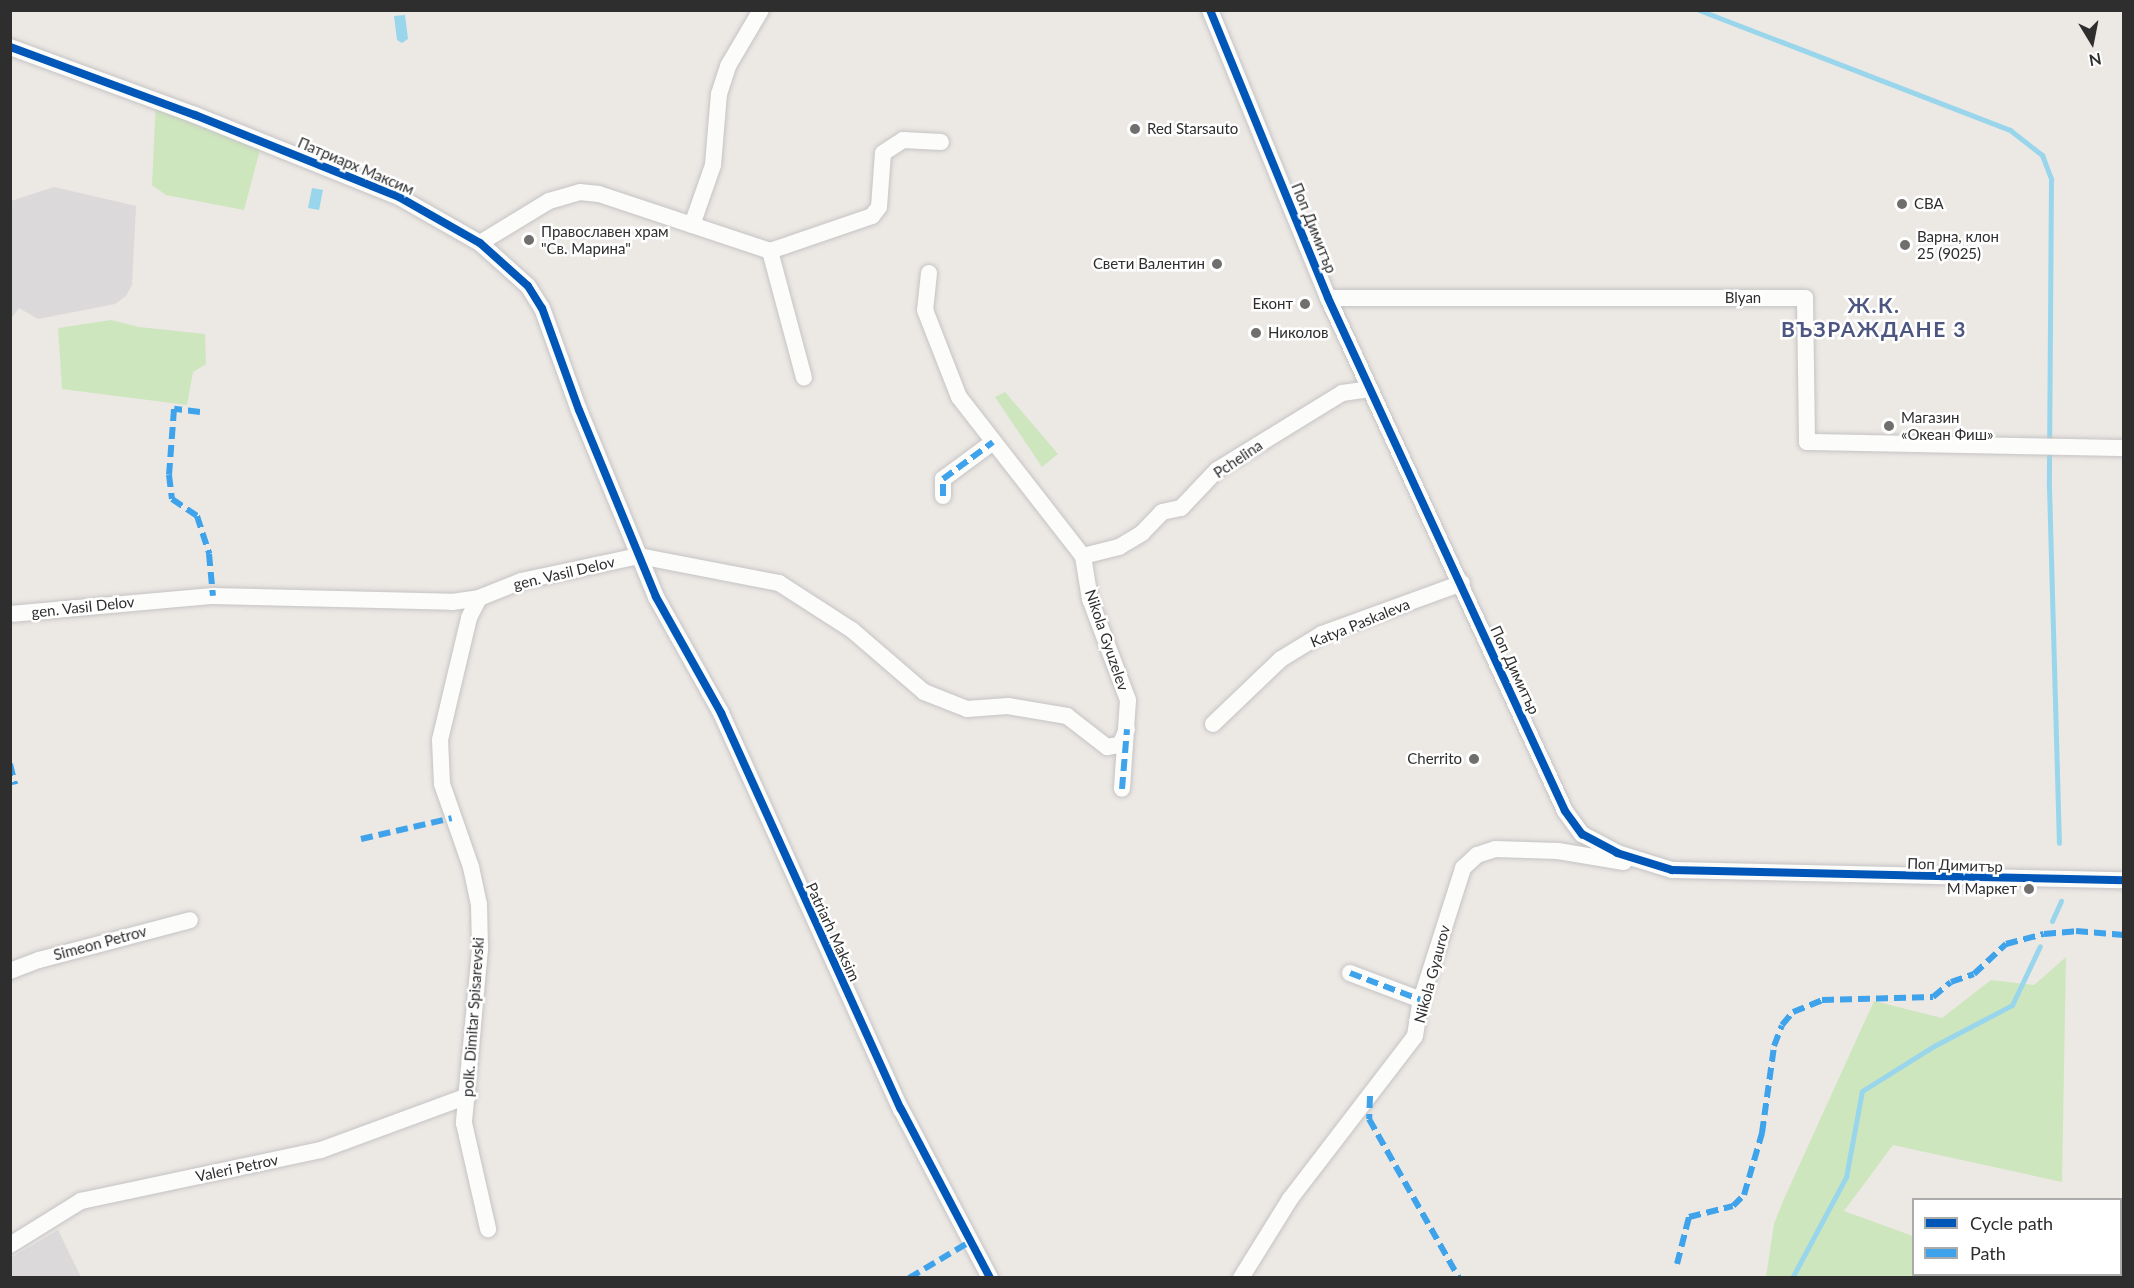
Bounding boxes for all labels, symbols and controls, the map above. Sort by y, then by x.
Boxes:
north arrow [2062,12,2122,72]
text: N [2088,50,2103,71]
place label: Red Starsauto [1147,120,1238,138]
marker: Red Starsauto [1128,122,1142,136]
street label: Патриарх Максим [295,133,417,199]
street label: Поп Димитър [1288,180,1340,276]
place label: CBA [1914,195,1944,213]
marker: CBA [1895,197,1909,211]
place label: Православен храм "Св. Марина" [541,222,669,257]
place label: Варна, клон 25 (9025) [1917,227,1999,262]
marker: Православен храм "Св. Марина" [522,233,536,247]
marker: Варна, клон 25 (9025) [1898,238,1912,252]
place label: Свети Валентин [1093,255,1205,273]
marker: Свети Валентин [1210,257,1224,271]
street label: Blyan [1725,289,1761,307]
district label: Ж.К. ВЪЗРАЖДАНЕ 3 [1781,292,1967,342]
place label: Еконт [1253,295,1293,313]
marker: Еконт [1298,297,1312,311]
place label: Николов [1268,324,1328,342]
marker: Николов [1249,326,1263,340]
place label: Магазин «Океан Фиш» [1901,408,1993,443]
marker: Магазин «Океан Фиш» [1882,419,1896,433]
street label: Pchelina [1210,436,1266,482]
street label: gen. Vasil Delov [511,553,617,593]
street label: Nikola Gyuzelev [1081,587,1133,693]
street label: gen. Vasil Delov [30,593,136,621]
street label: Katya Paskaleva [1308,595,1412,651]
street label: Поп Димитър [1487,623,1543,717]
place label: Cherrito [1407,750,1462,768]
marker: Cherrito [1467,752,1481,766]
street label: Поп Димитър [1907,854,2003,876]
street label: Patriarh Maksim [802,880,864,984]
place label: М Маркет [1947,880,2017,898]
marker: М Маркет [2022,882,2036,896]
street label: Simeon Petrov [51,922,149,964]
street label: Nikola Gyaurov [1410,923,1454,1025]
street label: polk. Dimitar Spisarevski [458,936,488,1098]
street label: Valeri Petrov [194,1150,280,1186]
legend [1912,1198,2122,1276]
text: Cycle path [1970,1212,2053,1234]
text: Path [1970,1242,2006,1264]

